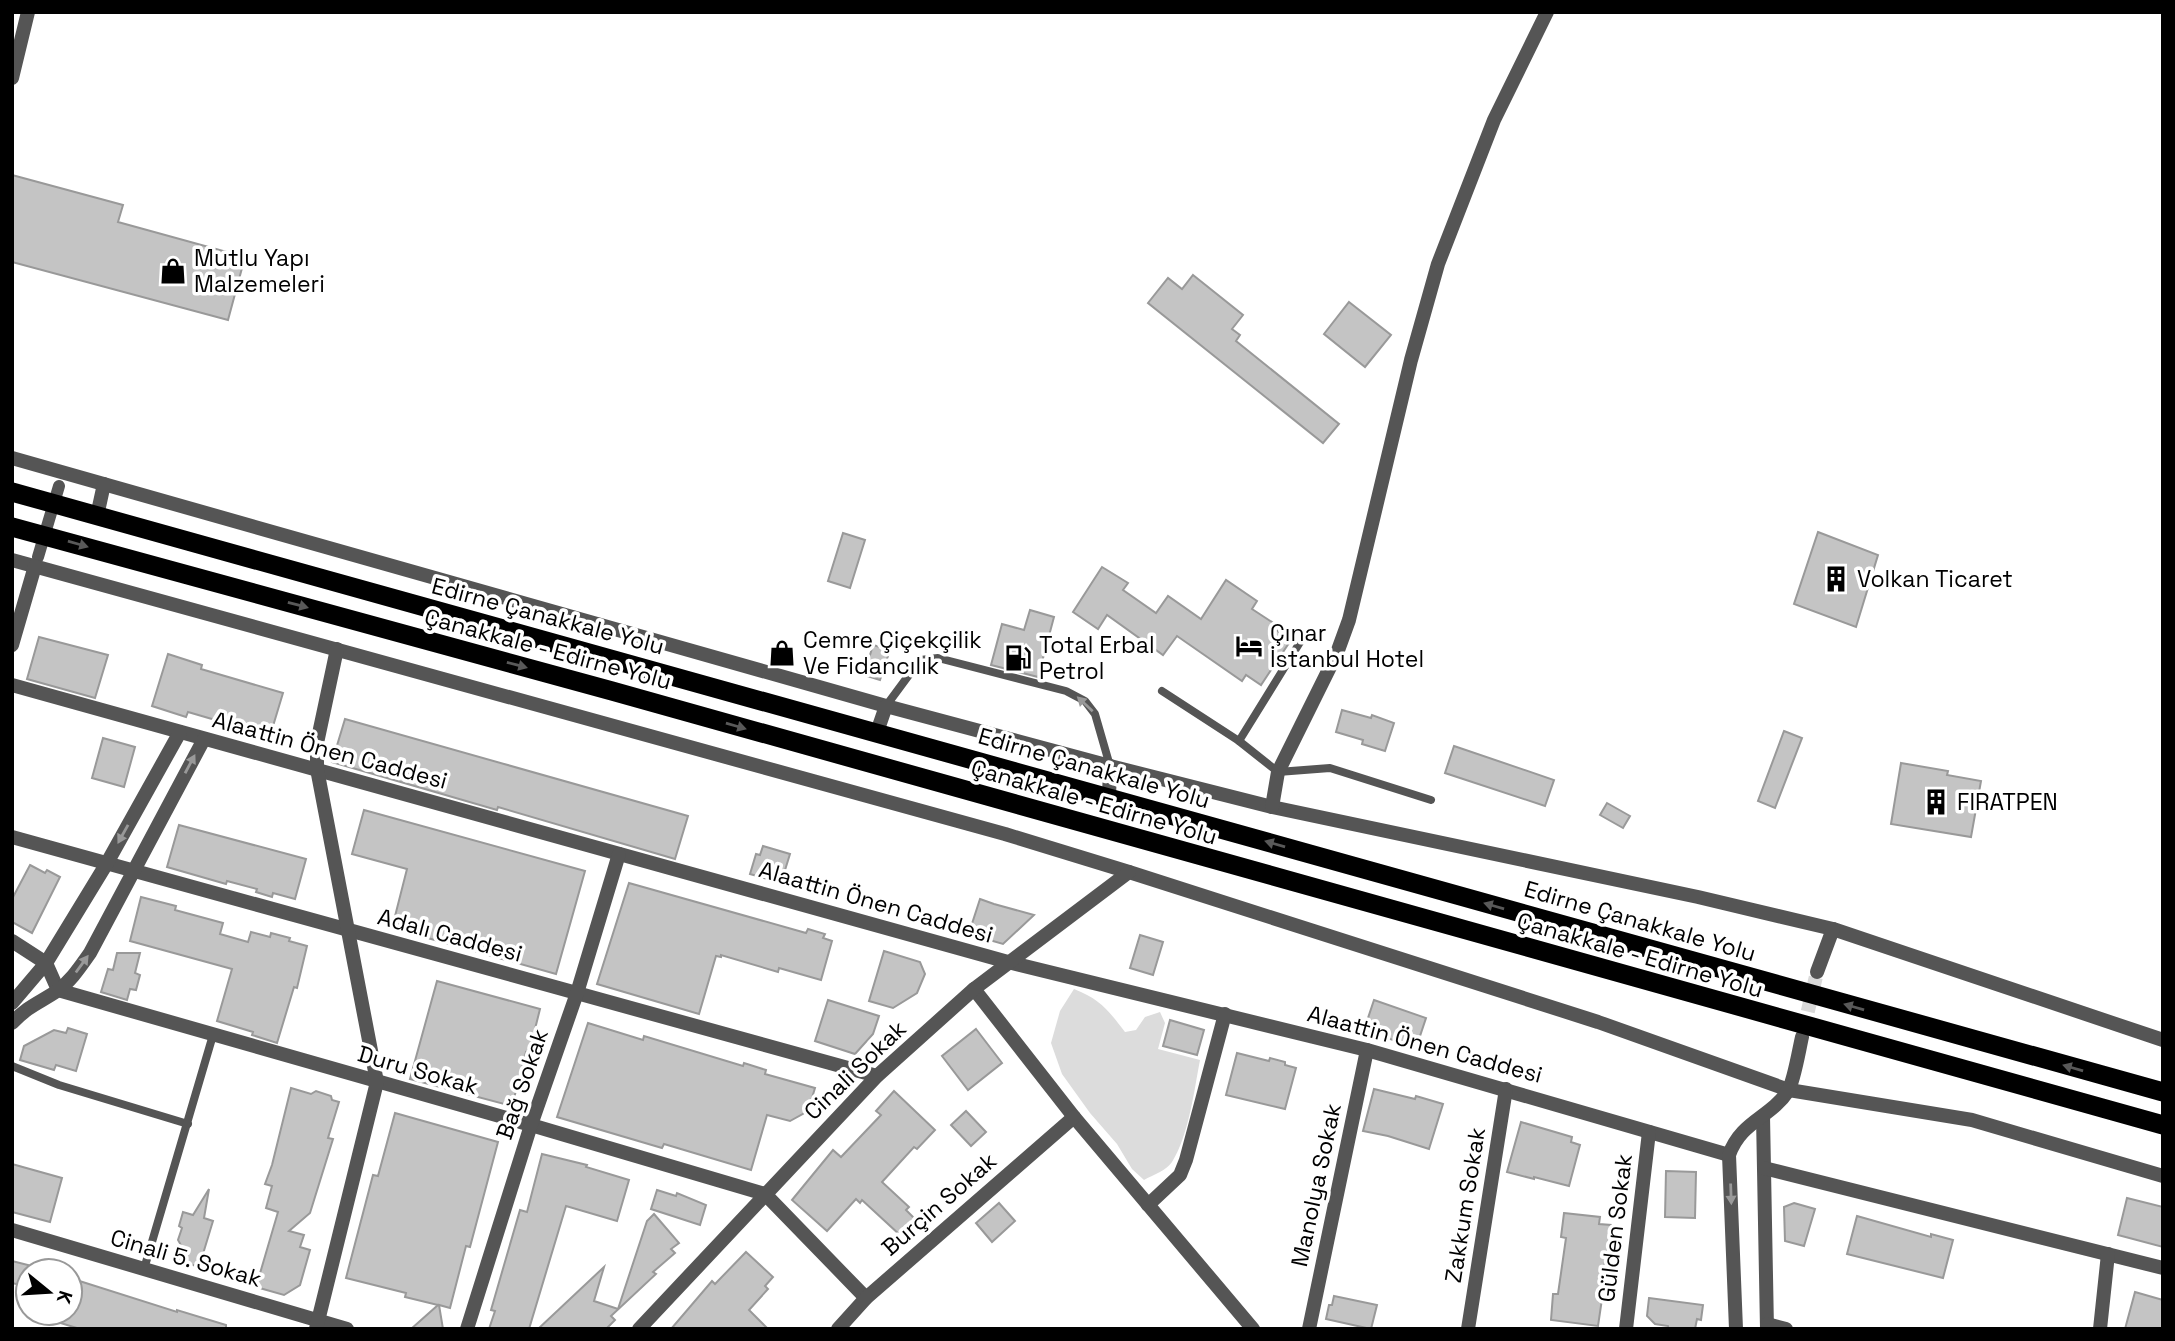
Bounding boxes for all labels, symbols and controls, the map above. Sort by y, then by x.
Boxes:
place label: Mutlu Yapı Malzemeleri [194,243,325,299]
shop icon: Mutlu Yapı Malzemeleri [158,256,188,286]
one-way arrow [68,539,90,550]
building icon: Volkan Ticaret [1821,564,1851,594]
place label: Volkan Ticaret [1857,564,2013,594]
street label: Edirne Çanakkale Yolu [428,571,668,661]
one-way arrow [287,600,309,611]
street label: Çanakkale - Edirne Yolu [421,602,675,696]
place label: Çınar İstanbul Hotel [1270,618,1424,674]
place label: Cemre Çiçekçilik Ve Fidancılık [803,625,982,681]
place label: Total Erbal Petrol [1039,630,1155,686]
hotel icon: Çınar İstanbul Hotel [1234,631,1264,661]
shop icon: Cemre Çiçekçilik Ve Fidancılık [767,638,797,668]
fuel station icon: Total Erbal Petrol [1003,643,1033,673]
one-way arrow [506,660,528,671]
one-way arrow [1076,696,1094,712]
street label: Alaattin Önen Caddesi [209,704,451,796]
street label: Edirne Çanakkale Yolu [975,721,1213,815]
one-way arrow [726,722,747,732]
street label: Çanakkale - Edirne Yolu [967,752,1221,852]
one-way arrow [184,754,196,773]
building icon: FIRATPEN [1921,787,1951,817]
place label: FIRATPEN [1957,787,2058,817]
one-way arrow [117,825,129,844]
one-way arrow [1264,839,1285,849]
street label: Alaattin Önen Caddesi [756,854,996,950]
street label: Edirne Çanakkale Yolu [1521,874,1759,968]
one-way arrow [1483,900,1504,910]
street label: Adalı Caddesi [374,901,526,969]
street label: Çanakkale - Edirne Yolu [1513,905,1767,1005]
one-way arrow [75,955,89,973]
street label: Alaattin Önen Caddesi [1304,998,1546,1090]
one-way arrow [1843,1001,1864,1011]
street label: Cinali Sokak [797,1014,913,1126]
street label: Bağ Sokak [489,1025,555,1143]
street label: Duru Sokak [354,1038,482,1102]
one-way arrow [2063,1062,2084,1072]
street label: Manolya Sokak [1284,1101,1348,1269]
street label: Zakkum Sokak [1438,1125,1492,1285]
street label: Burçin Sokak [875,1146,1003,1262]
street label: Gülden Sokak [1591,1152,1639,1304]
one-way arrow [1725,1184,1736,1206]
street label: Cinali 5. Sokak [107,1222,265,1294]
north arrow [14,1257,84,1327]
text: K [51,1288,78,1307]

